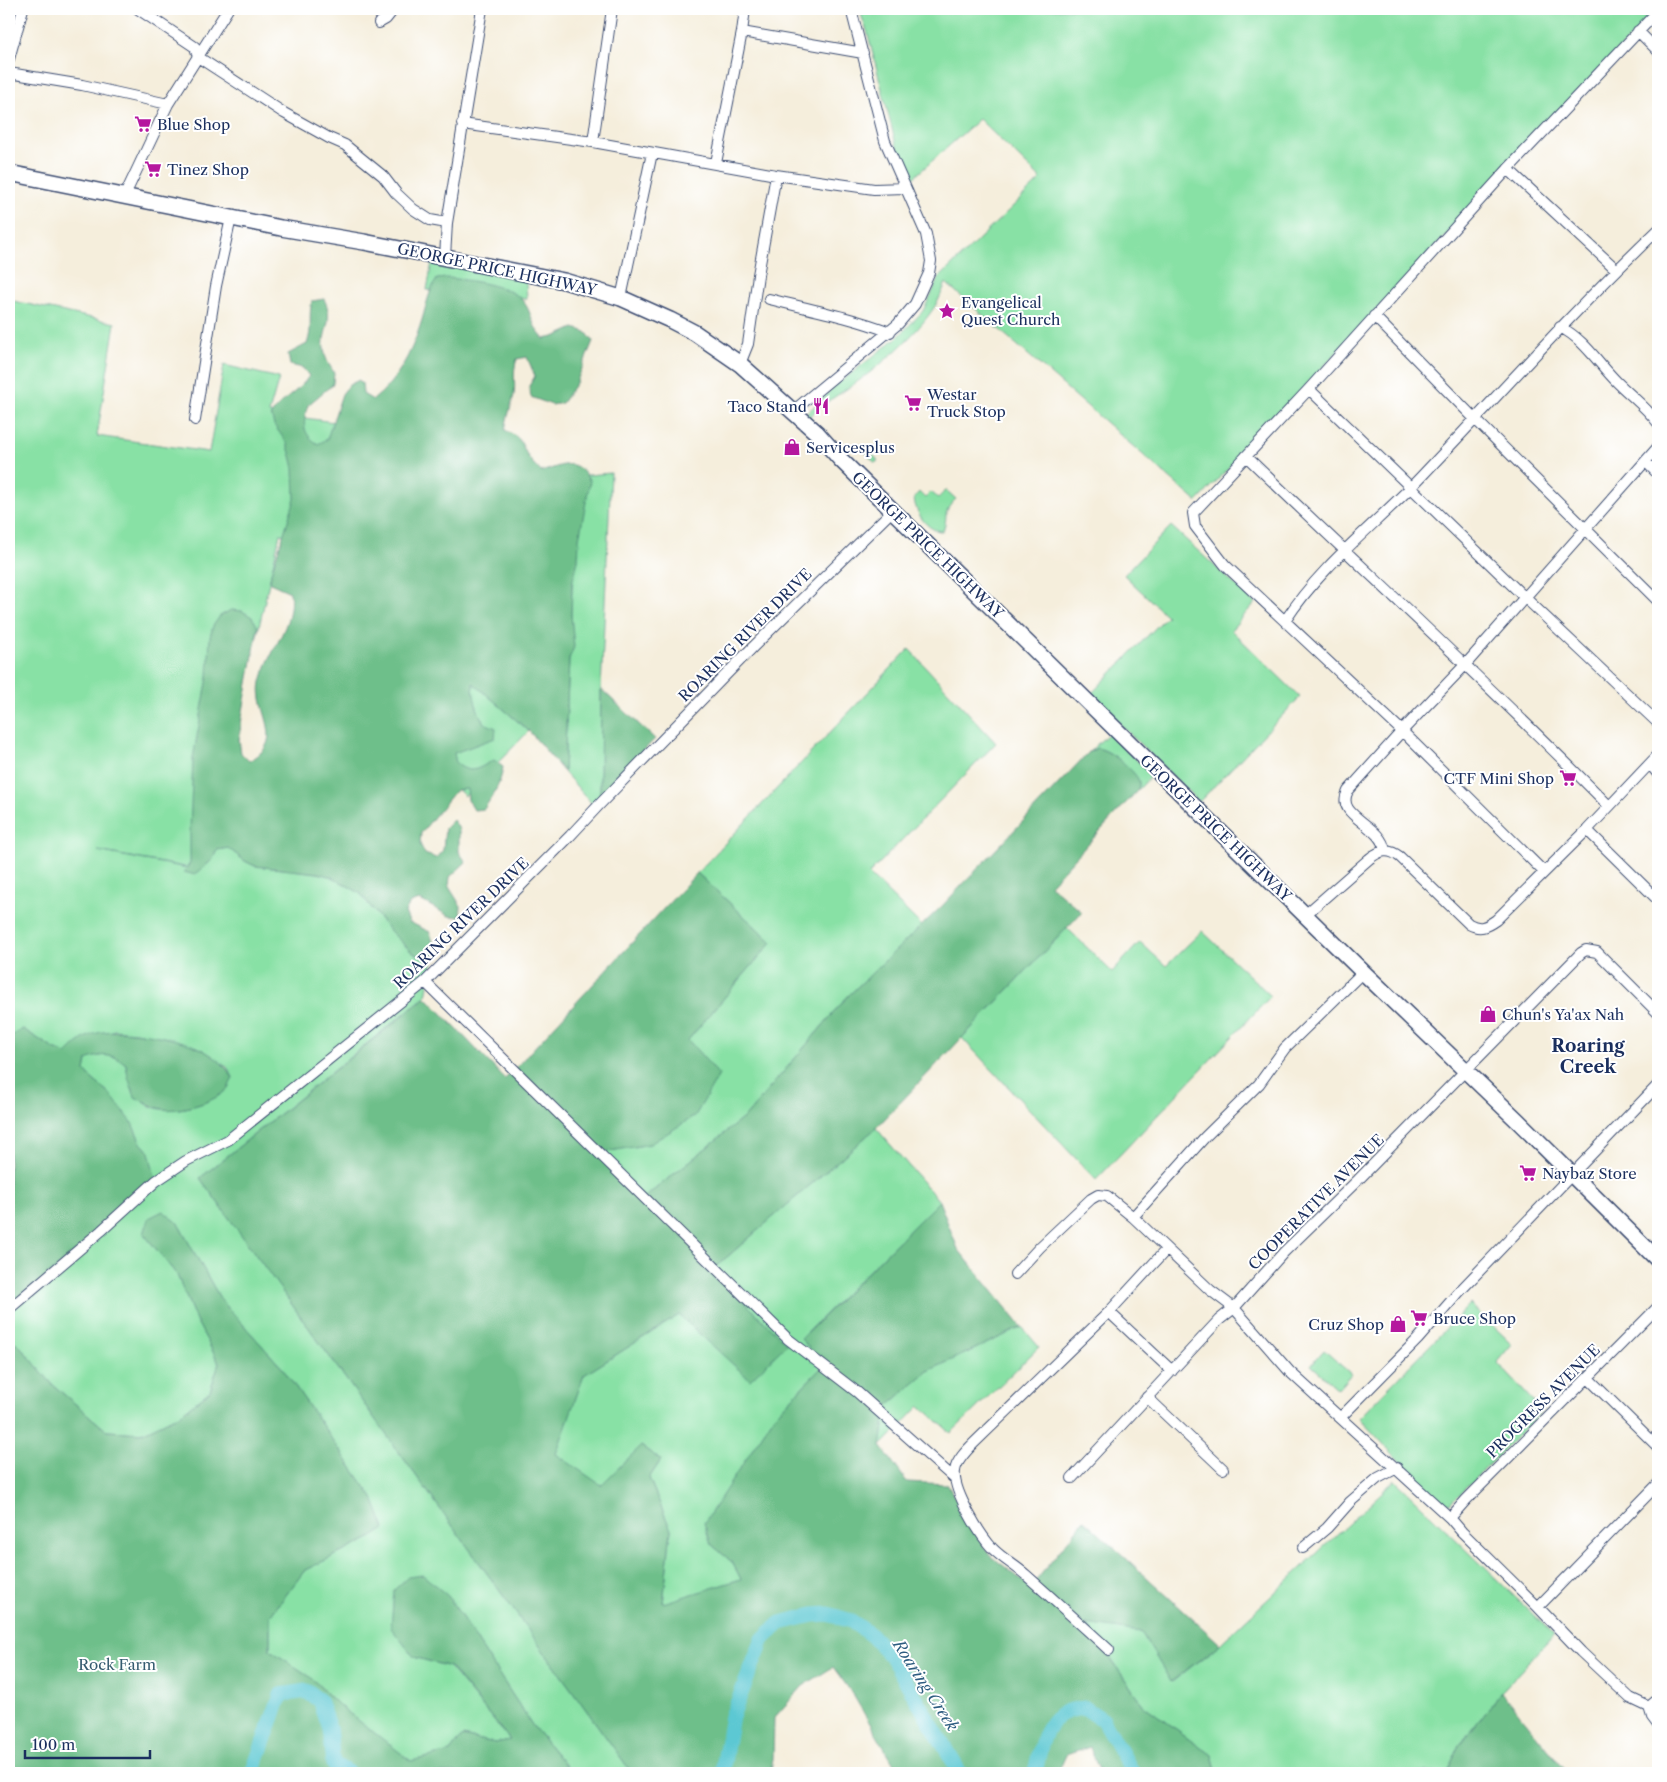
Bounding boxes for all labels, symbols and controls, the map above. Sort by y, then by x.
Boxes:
supermarket icon: Blue Shop [133,114,153,134]
place label: Blue Shop [157,115,230,134]
supermarket icon: Tinez Shop [143,159,163,179]
place label: Tinez Shop [167,160,249,179]
street label: GEORGE PRICE HIGHWAY [396,239,599,300]
place label: Evangelical Quest Church [961,293,1061,329]
place icon: Evangelical Quest Church [937,301,957,321]
place label: Westar Truck Stop [926,385,1006,421]
supermarket icon: Westar Truck Stop [903,393,923,413]
restaurant icon: Taco Stand [811,396,831,416]
place label: Taco Stand [727,397,807,416]
shop icon: Servicesplus [782,437,802,457]
place label: Servicesplus [806,438,895,457]
street label: GEORGE PRICE HIGHWAY [848,468,1008,623]
street label: ROARING RIVER DRIVE [674,564,816,706]
street label: GEORGE PRICE HIGHWAY [1136,751,1296,906]
supermarket icon: CTF Mini Shop [1558,768,1578,788]
place label: CTF Mini Shop [1443,769,1554,788]
street label: ROARING RIVER DRIVE [389,853,533,993]
shop icon: Chun's Ya'ax Nah [1478,1004,1498,1024]
place label: Chun's Ya'ax Nah [1502,1005,1625,1024]
district label: Roaring Creek [1551,1035,1625,1078]
street label: COOPERATIVE AVENUE [1244,1130,1388,1274]
supermarket icon: Naybaz Store [1518,1163,1538,1183]
place label: Naybaz Store [1542,1164,1637,1183]
supermarket icon: Bruce Shop [1409,1308,1429,1328]
place label: Bruce Shop [1433,1309,1516,1328]
shop icon: Cruz Shop [1388,1314,1408,1334]
place label: Cruz Shop [1308,1315,1384,1334]
street label: PROGRESS AVENUE [1482,1340,1604,1462]
water label: Roaring Creek [888,1634,963,1735]
park label: Rock Farm [78,1655,156,1674]
scale bar [25,1727,150,1759]
text: 100 m [32,1735,75,1754]

